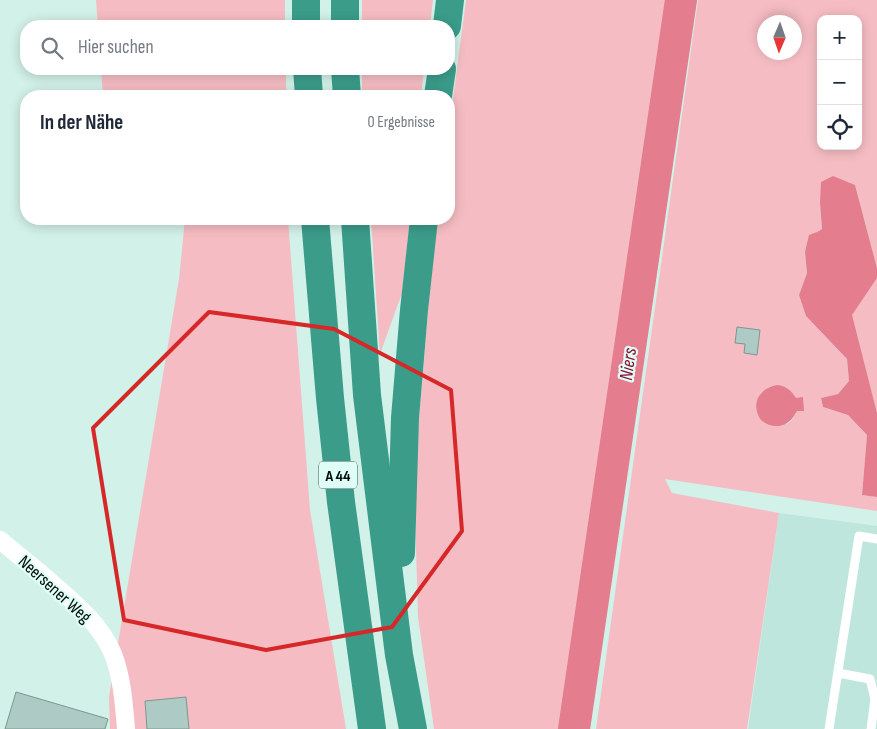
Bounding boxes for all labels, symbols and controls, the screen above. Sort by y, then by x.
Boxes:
north arrow [757,15,802,60]
map controls [817,15,862,150]
button: + [817,15,862,60]
search box [20,20,455,75]
icon: search [38,34,66,62]
text: Hier suchen [78,36,154,59]
button: − [817,60,862,105]
button: locate [817,105,862,150]
text: In der Nähe [40,110,123,135]
text: 0 Ergebnisse [368,113,435,132]
water label: Niers [615,346,642,382]
road number: A 44 [319,462,357,488]
street label: Neersener Weg [14,551,96,628]

